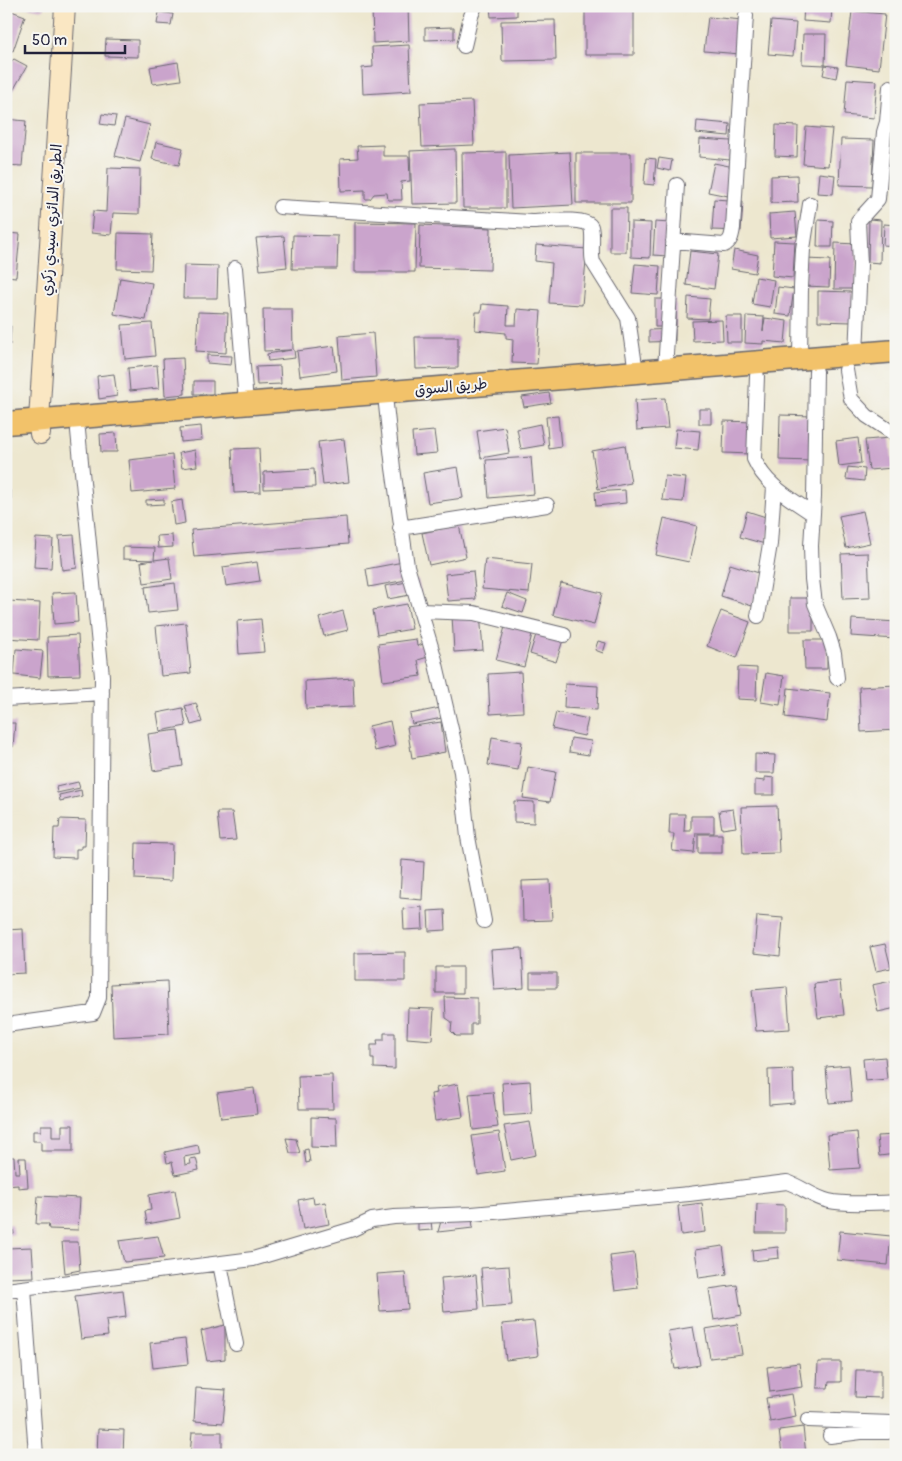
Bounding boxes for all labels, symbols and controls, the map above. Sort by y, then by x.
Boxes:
scale bar [25,22,125,54]
text: 50 m [32,31,67,50]
street label: الطريق الدائري سيدي زكري [37,143,68,297]
street label: طريق السوق [414,374,488,400]

